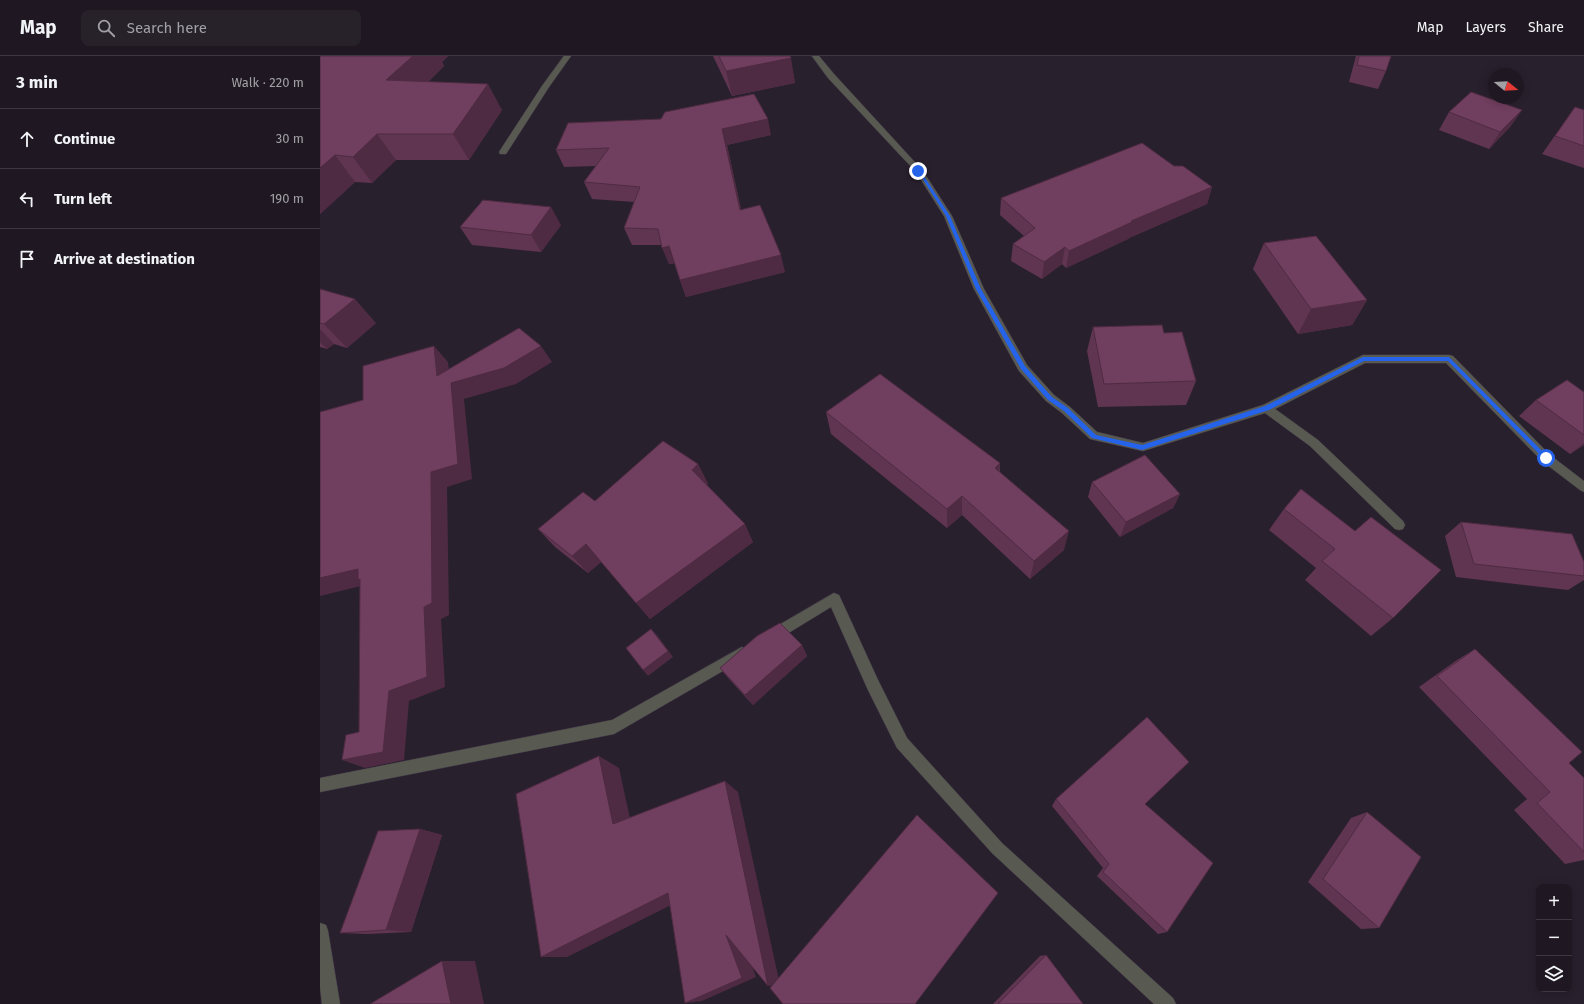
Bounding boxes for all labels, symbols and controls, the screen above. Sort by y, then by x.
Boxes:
search box [81,10,361,46]
text: Map [20,16,57,39]
icon: search [95,17,117,39]
text: Search here [127,19,207,37]
text: Map [1417,19,1443,36]
text: Layers [1465,19,1506,36]
text: Share [1528,19,1564,36]
north arrow [1488,68,1524,104]
text: 3 min [16,72,58,93]
text: Walk · 220 m [232,75,304,90]
icon: ahead [16,128,38,150]
text: Continue [54,130,115,148]
text: 30 m [276,131,304,146]
route end [909,162,927,180]
icon: left [16,188,38,210]
text: Turn left [54,190,112,208]
text: 190 m [270,191,304,206]
icon: arrive [16,248,38,270]
text: Arrive at destination [54,250,195,268]
route start [1537,449,1555,467]
map controls [1536,884,1572,992]
button: + [1536,884,1572,920]
button: − [1536,920,1572,956]
button: layers [1536,956,1572,992]

